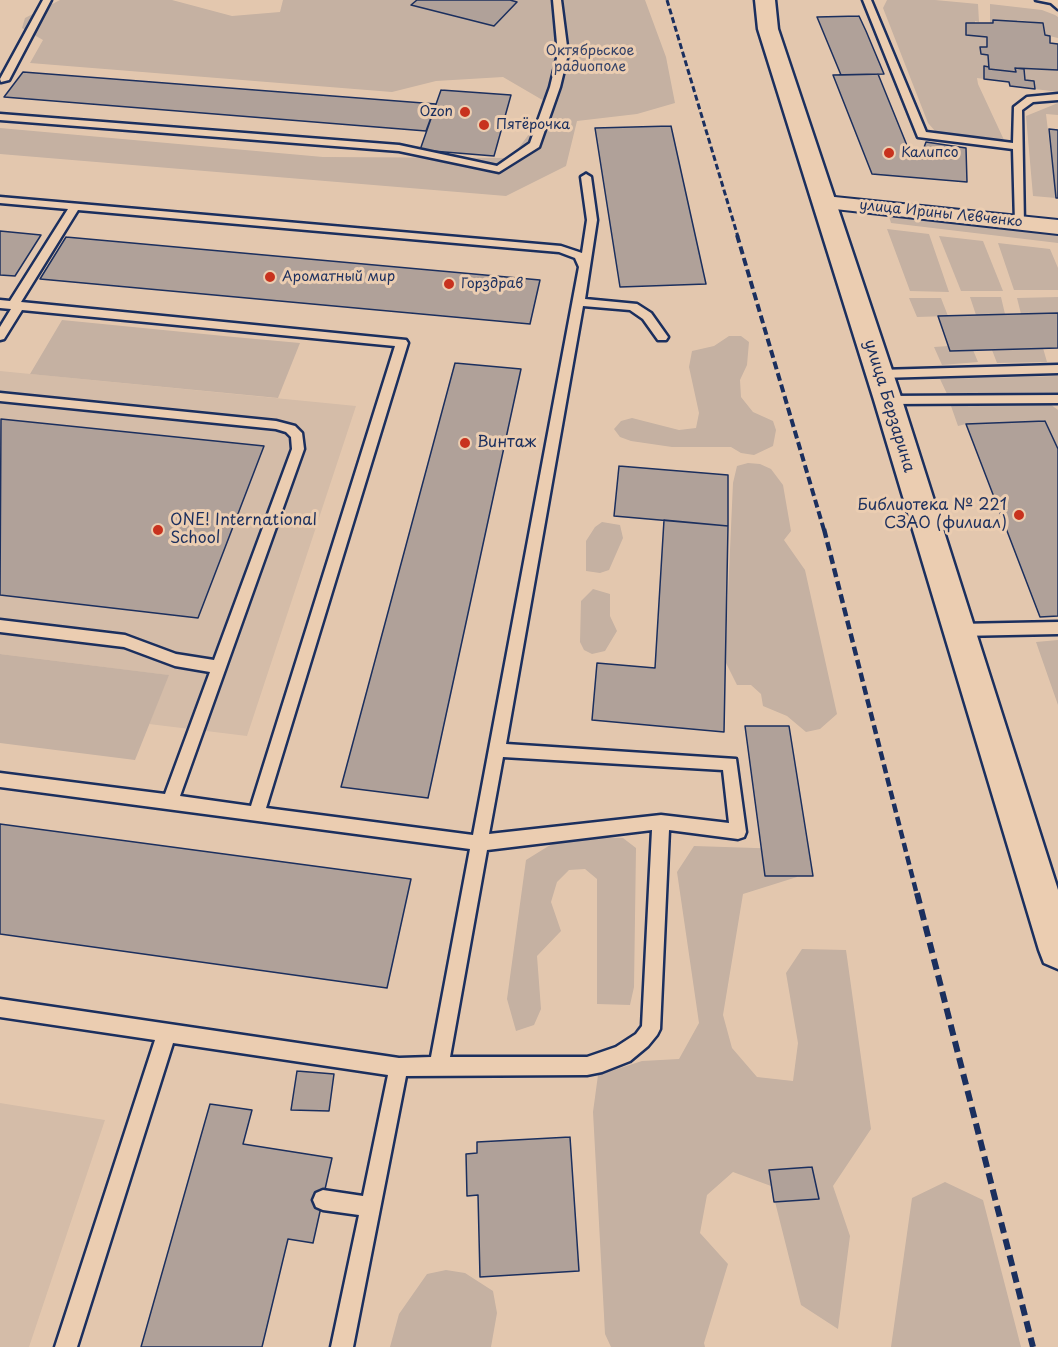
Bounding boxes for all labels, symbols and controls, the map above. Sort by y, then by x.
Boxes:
park label: Октябрьское радиополе [546,43,634,76]
place label: Ozon [420,104,453,120]
marker: Ozon [458,105,472,119]
place label: Пятёрочка [496,117,570,133]
marker: Пятёрочка [477,118,491,132]
place label: Калипсо [901,145,959,161]
marker: Калипсо [882,146,896,160]
street label: улица Ирины Левченко [859,197,1023,231]
place label: Ароматный мир [282,269,395,285]
marker: Ароматный мир [263,270,277,284]
place label: Горздрав [461,276,523,292]
marker: Горздрав [442,277,456,291]
street label: улица Берзарина [860,337,918,475]
place label: Винтаж [477,433,536,453]
marker: Винтаж [458,436,472,450]
place label: Библиотека № 221 СЗАО (филиал) [857,496,1007,534]
marker: Библиотека № 221 СЗАО (филиал) [1012,508,1026,522]
place label: ONE! International School [170,511,317,549]
marker: ONE! International School [151,523,165,537]

